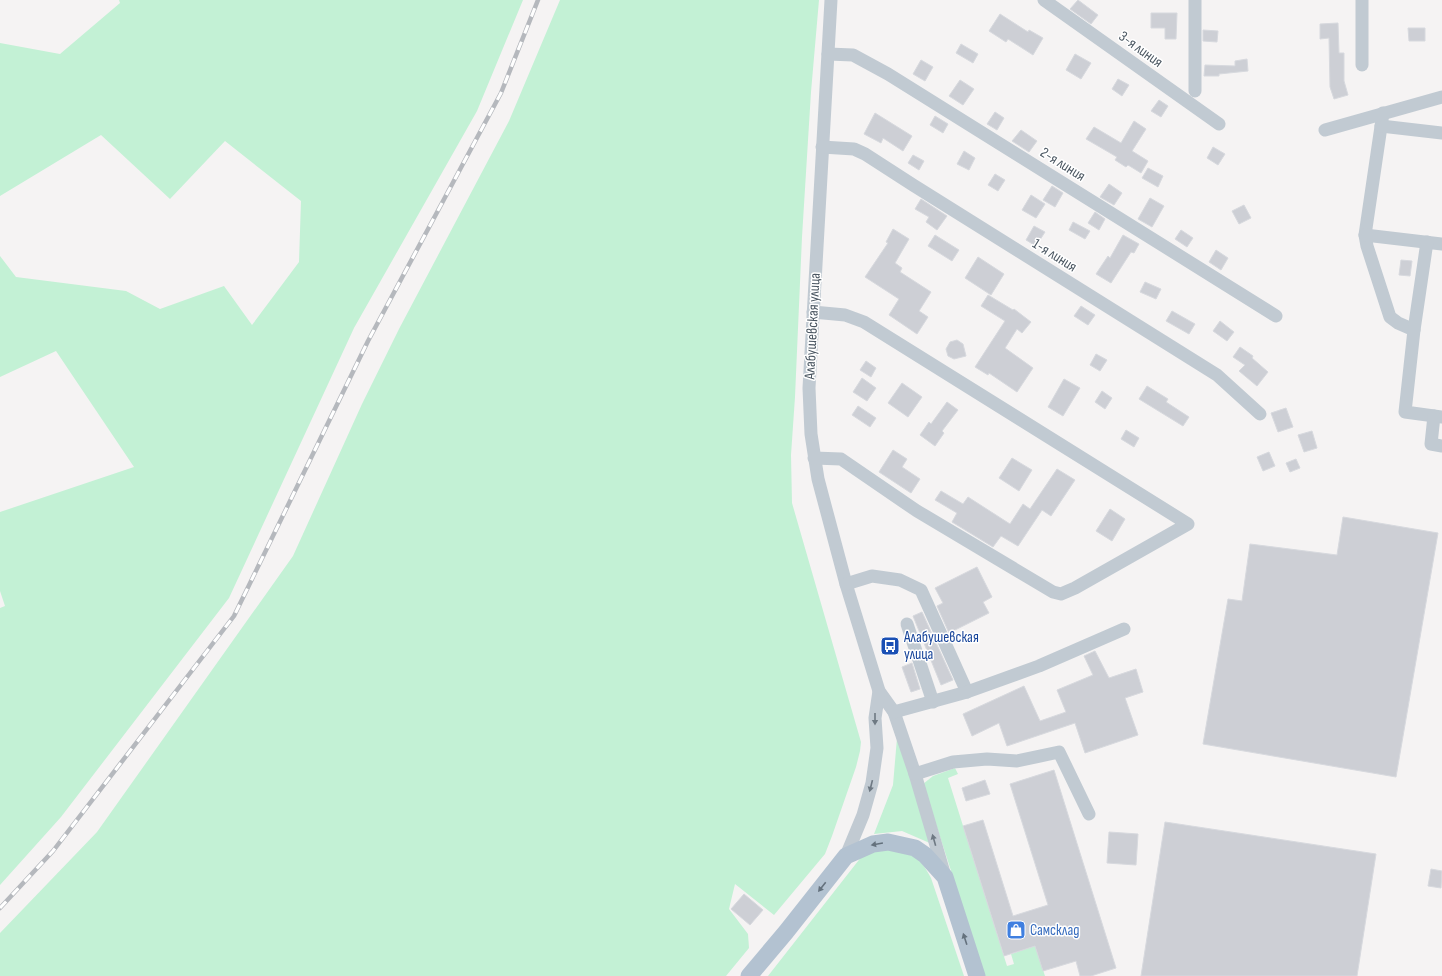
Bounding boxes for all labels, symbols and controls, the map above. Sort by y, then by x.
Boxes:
street label: 3-я линия [1115,27,1167,72]
street label: 2-я линия [1037,143,1089,186]
street label: 1-я линия [1029,234,1081,277]
street label: Алабушевская улица [800,272,825,381]
place label: Алабушевская улица [903,628,979,664]
bus stop icon: Алабушевская улица [879,635,901,657]
one-way arrow [872,713,878,726]
one-way arrow [868,781,874,793]
one-way arrow [931,834,937,846]
one-way arrow [871,841,884,847]
one-way arrow [817,881,826,892]
shop icon: Самсклад [1005,919,1027,941]
place label: Самсклад [1030,921,1079,940]
one-way arrow [962,932,968,944]

